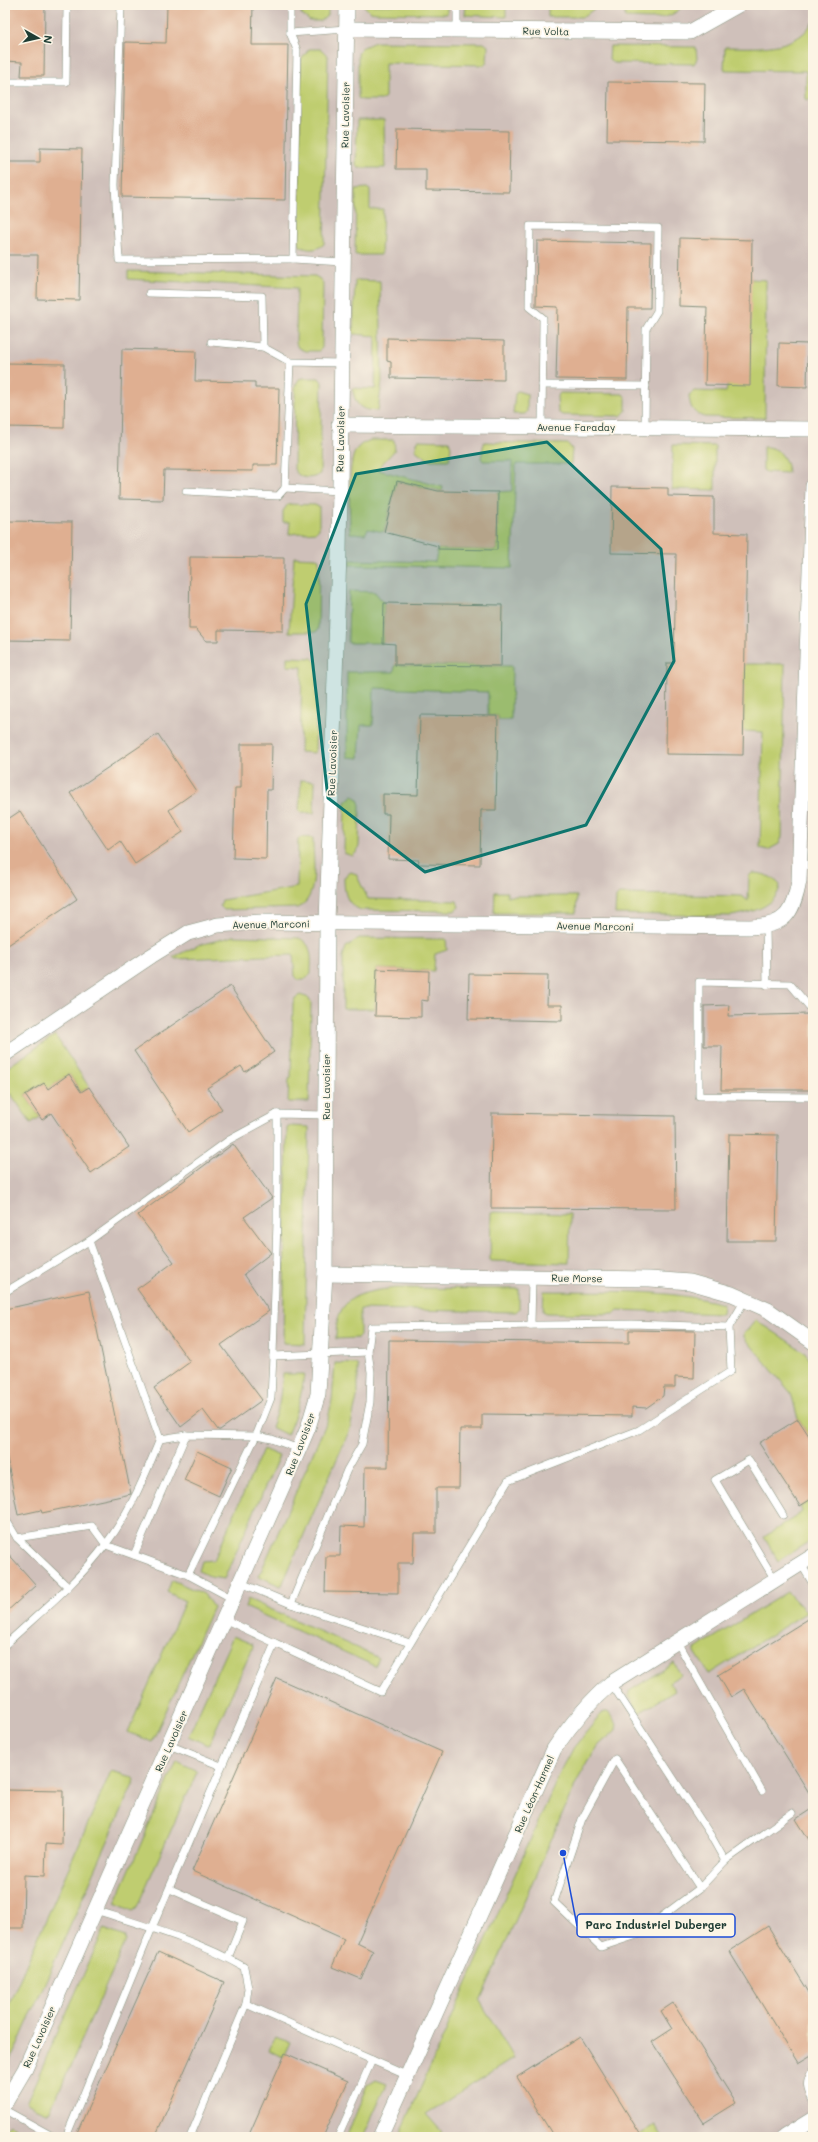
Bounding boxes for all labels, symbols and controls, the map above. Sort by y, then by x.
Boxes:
north arrow [18,18,58,58]
street label: Rue Volta [522,24,570,38]
text: N [40,34,56,45]
street label: Rue Lavoisier [337,82,353,148]
street label: Rue Lavoisier [332,406,348,472]
street label: Avenue Faraday [537,420,615,434]
street label: Rue Lavoisier [324,730,340,796]
street label: Avenue Marconi [232,916,310,932]
street label: Avenue Marconi [556,918,634,934]
street label: Rue Lavoisier [319,1054,333,1120]
street label: Rue Morse [551,1271,603,1285]
street label: Rue Lavoisier [282,1411,318,1477]
street label: Rue Lavoisier [151,1708,191,1774]
street label: Rue Léon-Harmel [511,1753,557,1835]
callout: Parc Industriel Duberger [577,1914,735,1937]
text: Parc Industriel Duberger [585,1917,727,1932]
street label: Rue Lavoisier [19,2004,59,2070]

